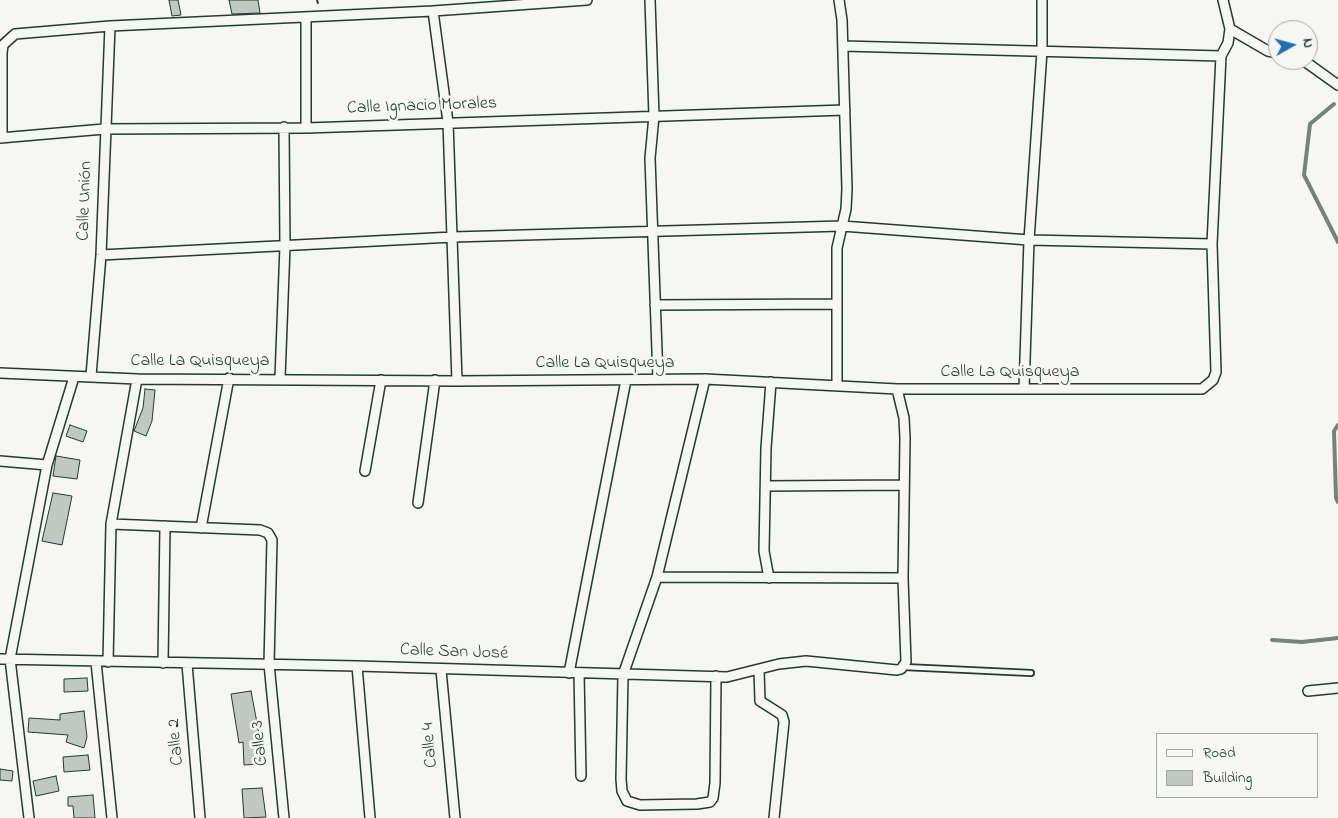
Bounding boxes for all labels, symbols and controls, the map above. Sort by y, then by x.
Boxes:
north arrow [1268,20,1318,70]
text: N [1296,37,1318,49]
street label: Calle Ignacio Morales [347,94,497,120]
street label: Calle Unión [74,161,98,241]
street label: Calle La Quisqueya [131,351,269,373]
street label: Calle La Quisqueya [536,353,674,375]
street label: Calle La Quisqueya [941,362,1079,384]
street label: Calle San José [400,640,508,666]
street label: Calle 2 [164,718,190,766]
street label: Calle 3 [248,719,274,767]
street label: Calle 4 [418,721,444,769]
legend [1156,733,1318,798]
text: Road [1203,742,1236,764]
text: Building [1203,767,1252,789]

